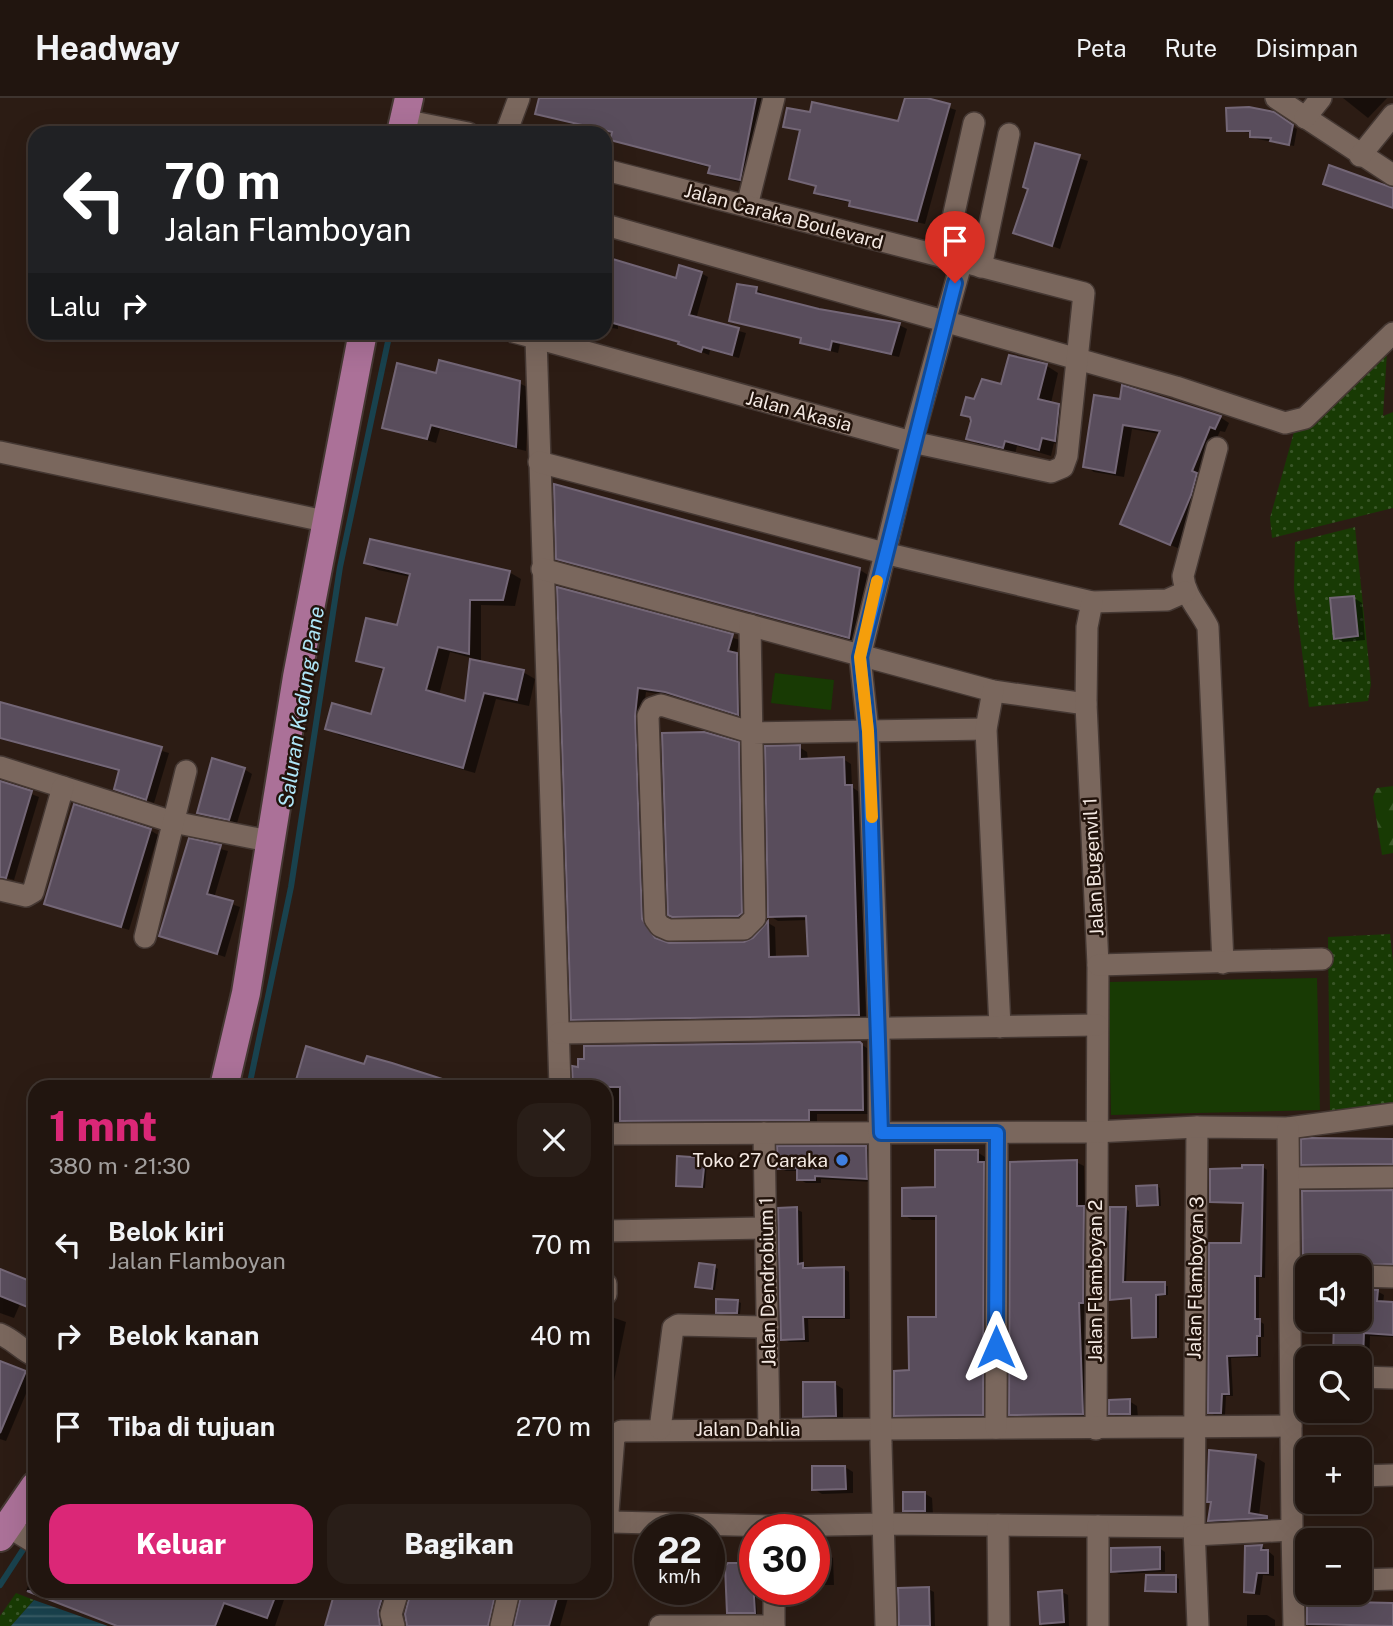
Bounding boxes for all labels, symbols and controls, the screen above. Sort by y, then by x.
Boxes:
text: Headway [35,29,180,67]
text: Peta [1076,34,1127,62]
text: Rute [1165,34,1217,62]
text: Disimpan [1255,34,1358,62]
text: 70 m [164,152,281,210]
icon: left [49,154,140,245]
street label: Jalan Caraka Boulevard [682,179,886,253]
text: Jalan Flamboyan [164,211,411,248]
pin [925,211,985,283]
icon: arrive [936,222,974,260]
icon: right [115,287,153,325]
text: Lalu [49,291,101,322]
street label: Jalan Akasia [744,386,854,436]
water label: Saluran Kedung Pane [273,605,329,809]
street label: Jalan Bugenvil 1 [1078,797,1108,937]
text: 1 mnt [49,1101,157,1150]
button: close [517,1103,591,1177]
place label: Toko 27 Caraka [693,1149,828,1171]
text: 380 m · 21:30 [49,1152,191,1179]
marker: Toko 27 Caraka [834,1152,850,1168]
street label: Jalan Flamboyan 3 [1183,1196,1207,1360]
street label: Jalan Dendrobium 1 [755,1197,779,1367]
street label: Jalan Flamboyan 2 [1084,1200,1106,1362]
text: Belok kiri [108,1216,224,1247]
icon: left [49,1226,87,1264]
text: 70 m [531,1229,591,1260]
text: Jalan Flamboyan [108,1247,286,1274]
map controls [1295,1255,1372,1605]
button: sound [1295,1255,1372,1332]
position arrow [959,1310,1033,1384]
icon: right [49,1317,87,1355]
text: Belok kanan [108,1320,259,1351]
text: 40 m [530,1320,591,1351]
button: search [1295,1346,1372,1423]
icon: arrive [49,1408,87,1446]
text: Tiba di tujuan [108,1411,275,1442]
text: 270 m [516,1411,591,1442]
street label: Jalan Dahlia [695,1418,801,1440]
button: + [1295,1437,1372,1514]
button: Keluar [49,1504,313,1584]
button: Bagikan [327,1504,591,1584]
speed limit sign: 30 [739,1514,830,1605]
button: − [1295,1528,1372,1605]
text: 22 [657,1530,702,1571]
text: km/h [658,1566,701,1587]

